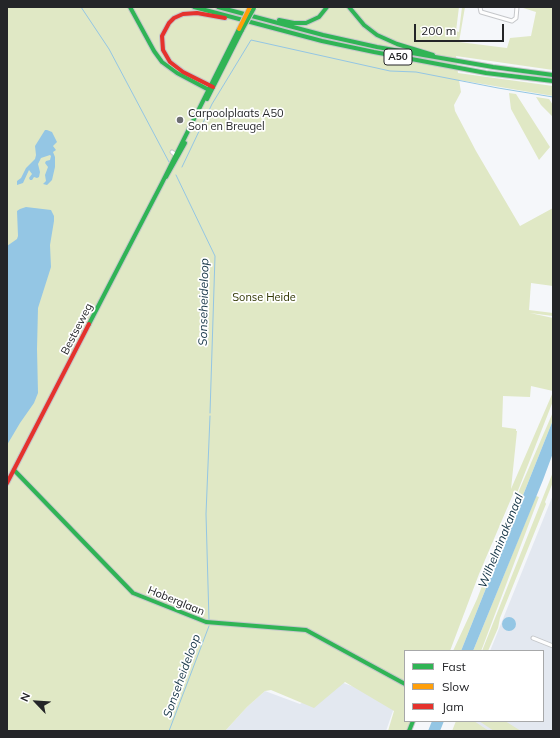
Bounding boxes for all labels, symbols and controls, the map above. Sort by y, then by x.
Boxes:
scale bar [416,16,506,42]
text: 200 m [421,23,456,38]
road number: A50 [384,49,412,65]
place label: Carpoolplaats A50 Son en Breugel [188,107,284,133]
marker: Carpoolplaats A50 Son en Breugel [175,115,185,125]
water label: Sonseheideloop [196,258,212,346]
park label: Sonse Heide [232,291,296,305]
street label: Bestseweg [58,301,96,357]
water label: Wilhelminakanaal [475,492,527,590]
street label: Hoberglaan [146,584,206,618]
water label: Sonseheideloop [160,632,204,720]
legend [404,650,544,722]
text: Fast [442,659,466,674]
text: Slow [442,679,470,694]
north arrow [16,682,56,722]
text: N [17,690,33,704]
text: Jam [442,699,464,714]

